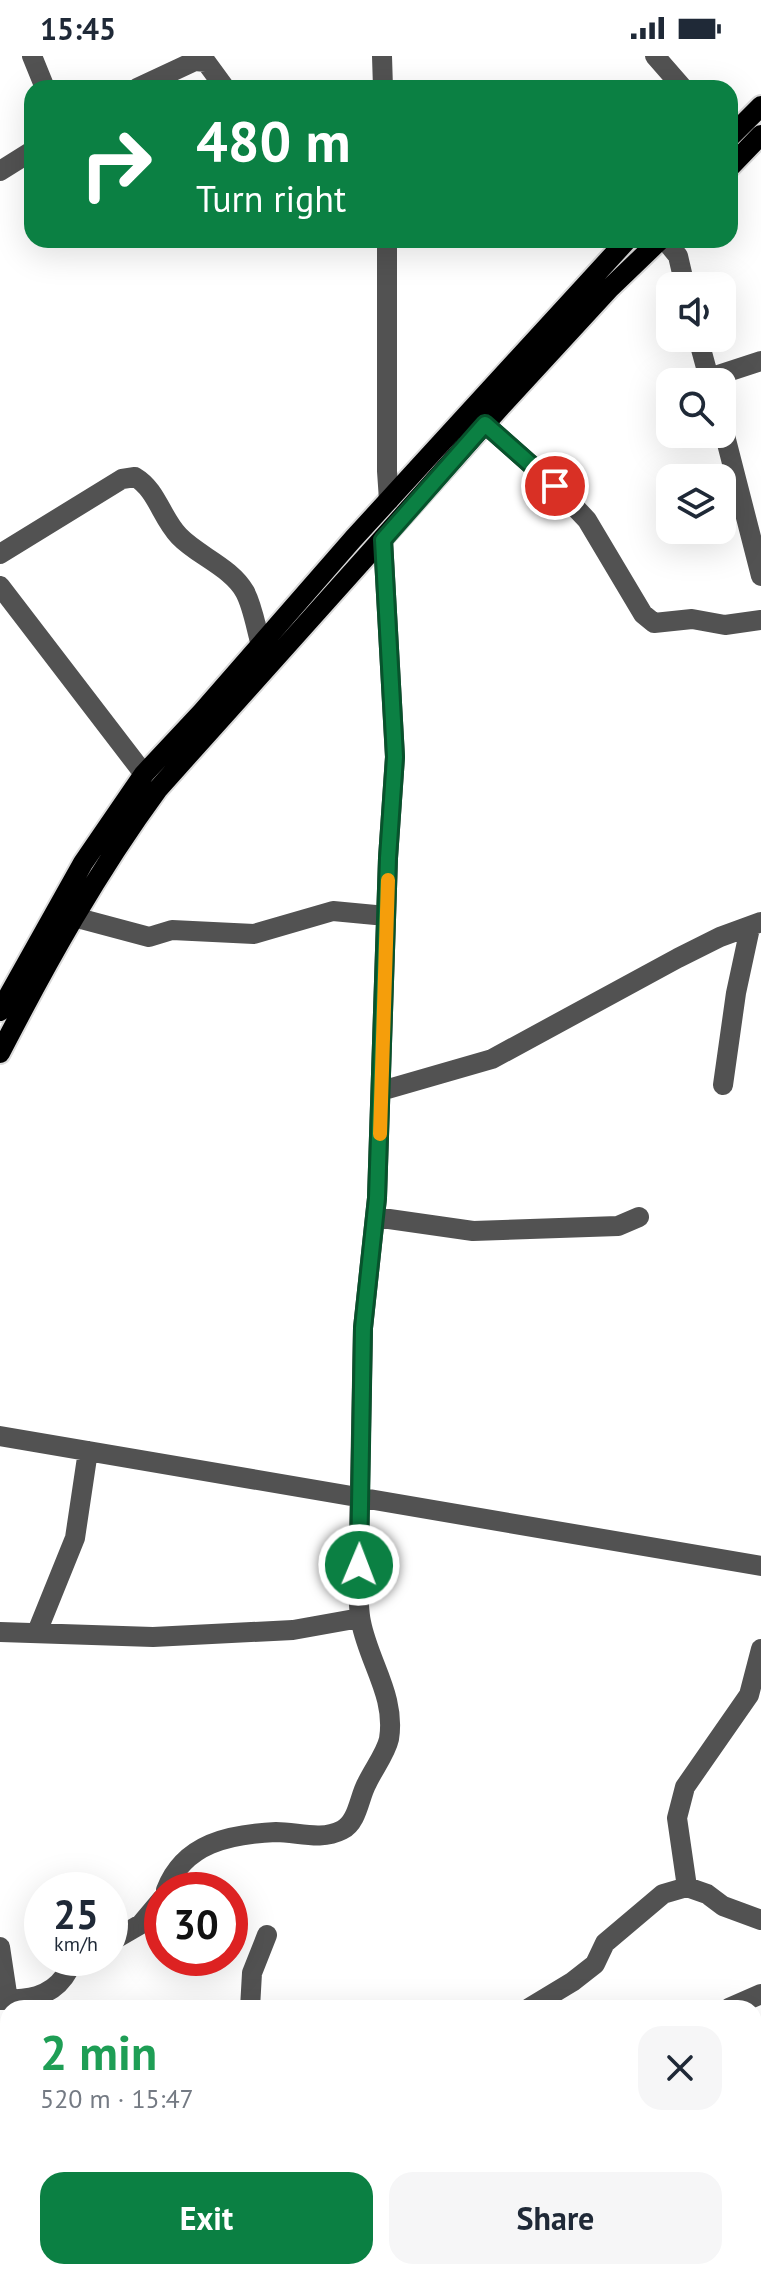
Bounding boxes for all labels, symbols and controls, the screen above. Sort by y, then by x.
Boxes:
text: 15:45 [40,9,116,48]
text: 480 m [196,105,351,177]
icon: right [64,112,168,216]
text: Turn right [196,175,346,222]
map controls [656,272,736,544]
button: sound [656,272,736,352]
button: search [656,368,736,448]
pin [521,452,589,520]
icon: arrive [533,464,577,508]
button: layers [656,464,736,544]
position arrow [317,1523,401,1607]
speed limit sign: 30 [144,1872,248,1976]
text: 25 [53,1888,99,1940]
text: km/h [54,1931,98,1957]
text: 2 min [40,2021,157,2083]
button: close [638,2026,722,2110]
text: 520 m · 15:47 [40,2082,194,2115]
button: Exit [40,2172,373,2264]
button: Share [389,2172,722,2264]

